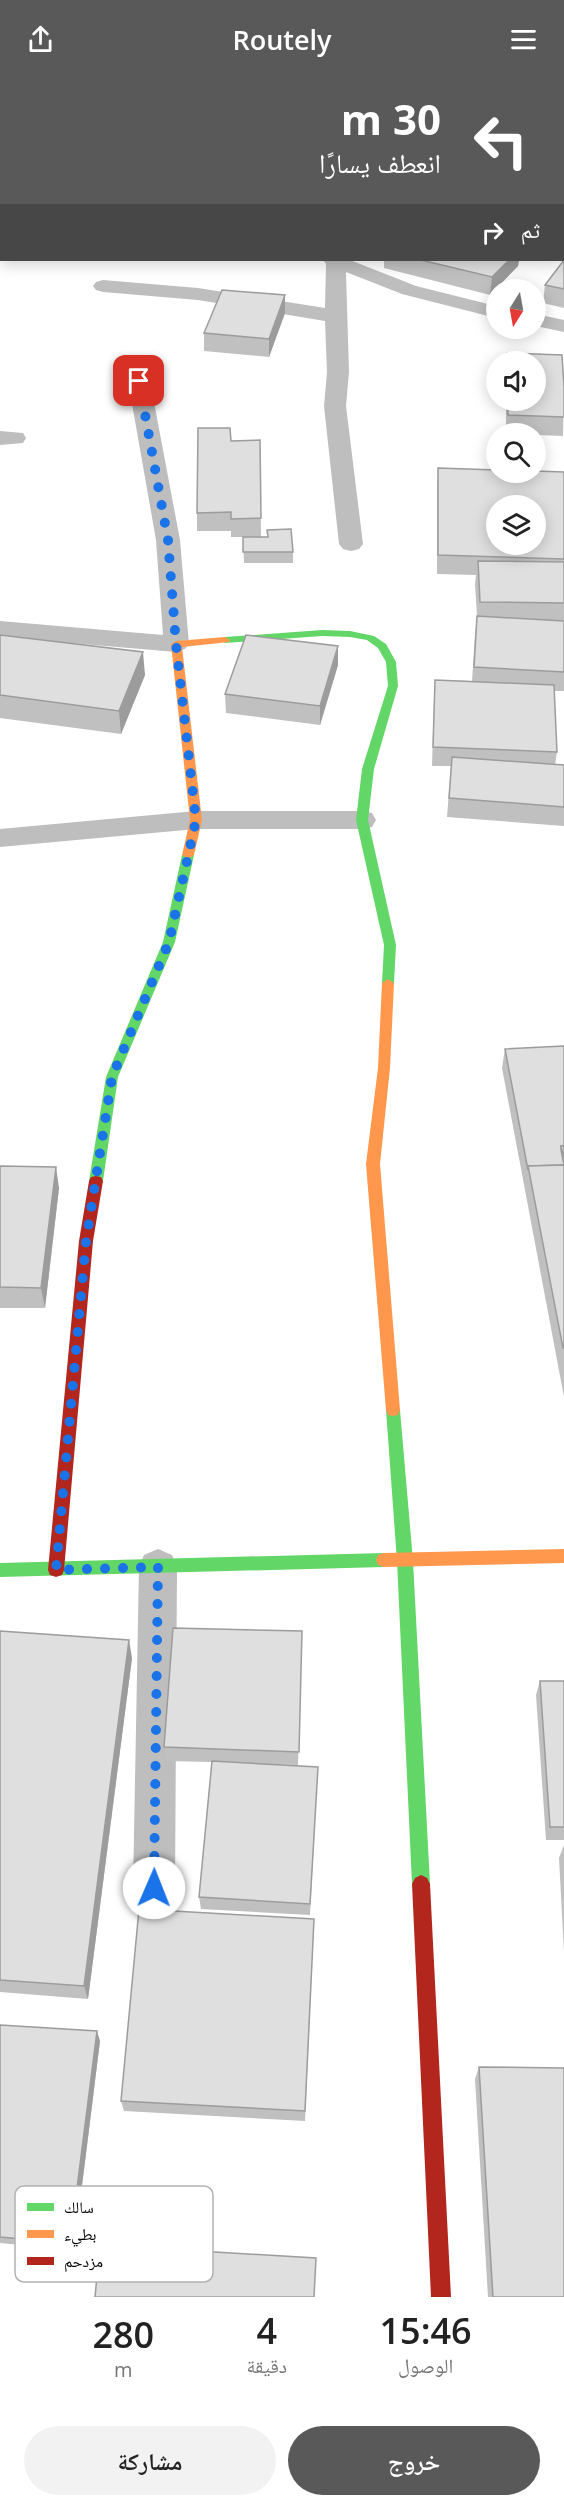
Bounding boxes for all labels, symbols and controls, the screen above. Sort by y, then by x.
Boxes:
text: Routely [232,21,332,58]
icon: share [24,23,57,56]
icon: menu [507,23,540,56]
text: 30 m [341,90,441,147]
icon: left [462,102,540,180]
text: انعطف يسارًا [319,144,441,181]
text: ثم [521,214,540,244]
icon: right [476,216,509,249]
north arrow [486,279,546,339]
map controls [486,279,546,555]
button: sound [486,351,546,411]
pin [113,355,164,406]
icon: arrive [122,364,155,397]
button: search [486,423,546,483]
button: layers [486,495,546,555]
position arrow [122,1856,186,1920]
legend [15,2186,213,2282]
text: سالك [64,2196,94,2218]
text: بطيء [64,2223,96,2247]
text: مزدحم [64,2250,103,2272]
text: 4 [257,2306,277,2355]
text: 15:46 [379,2306,472,2355]
text: 280 [92,2310,154,2359]
text: دقيقة [246,2352,287,2379]
text: الوصول [398,2352,453,2379]
text: m [114,2356,133,2383]
button: مشاركة [24,2426,276,2495]
button: خروج [288,2426,540,2495]

